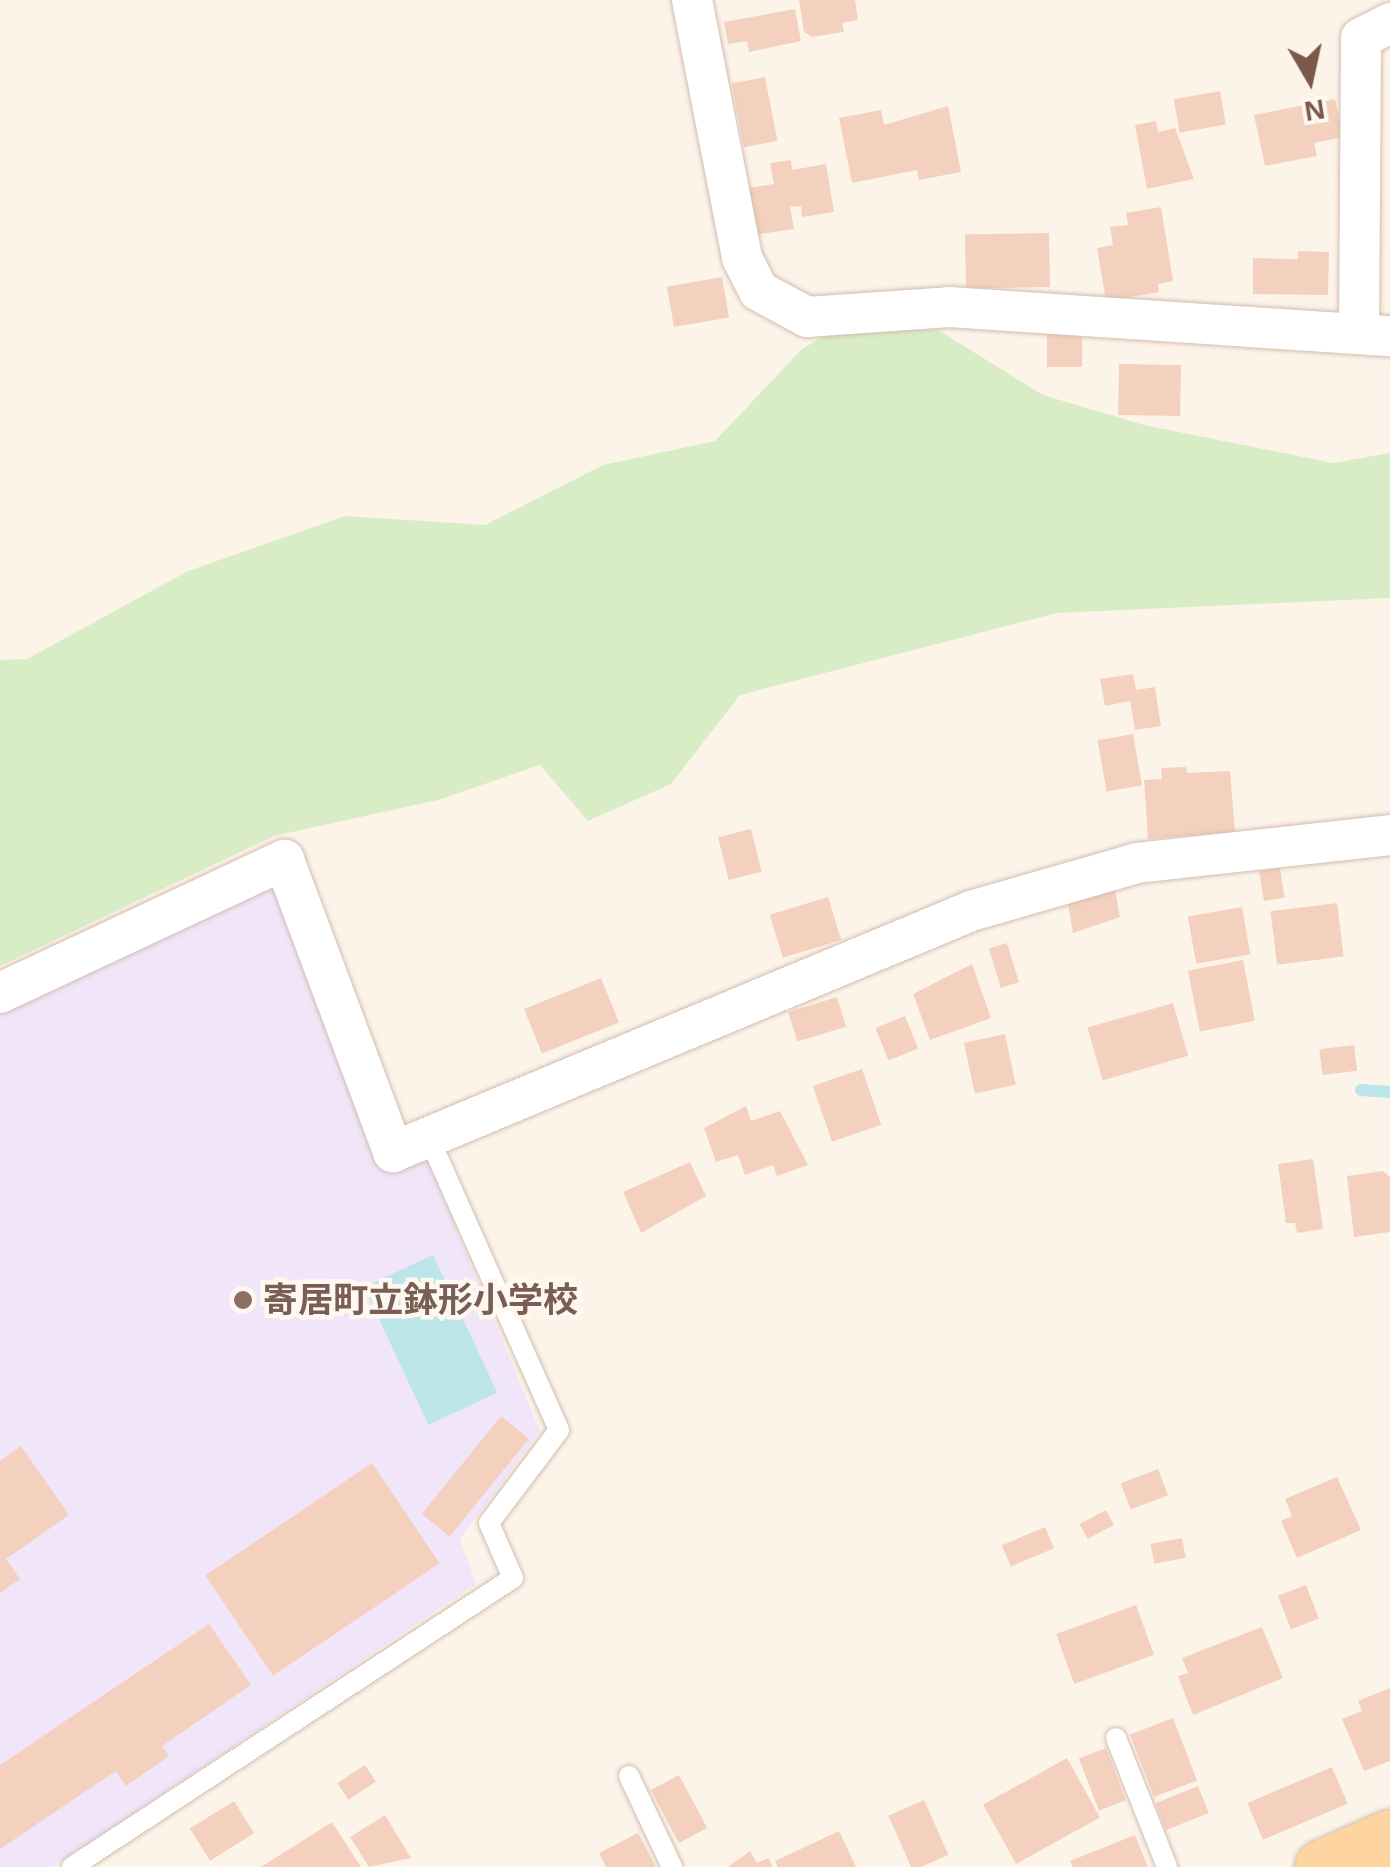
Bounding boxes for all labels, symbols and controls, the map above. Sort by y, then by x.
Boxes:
north arrow [1260,30,1360,130]
text: N [1302,93,1327,127]
place label: 寄居町立鉢形小学校 [263,1279,578,1321]
marker: 寄居町立鉢形小学校 [232,1289,254,1311]

